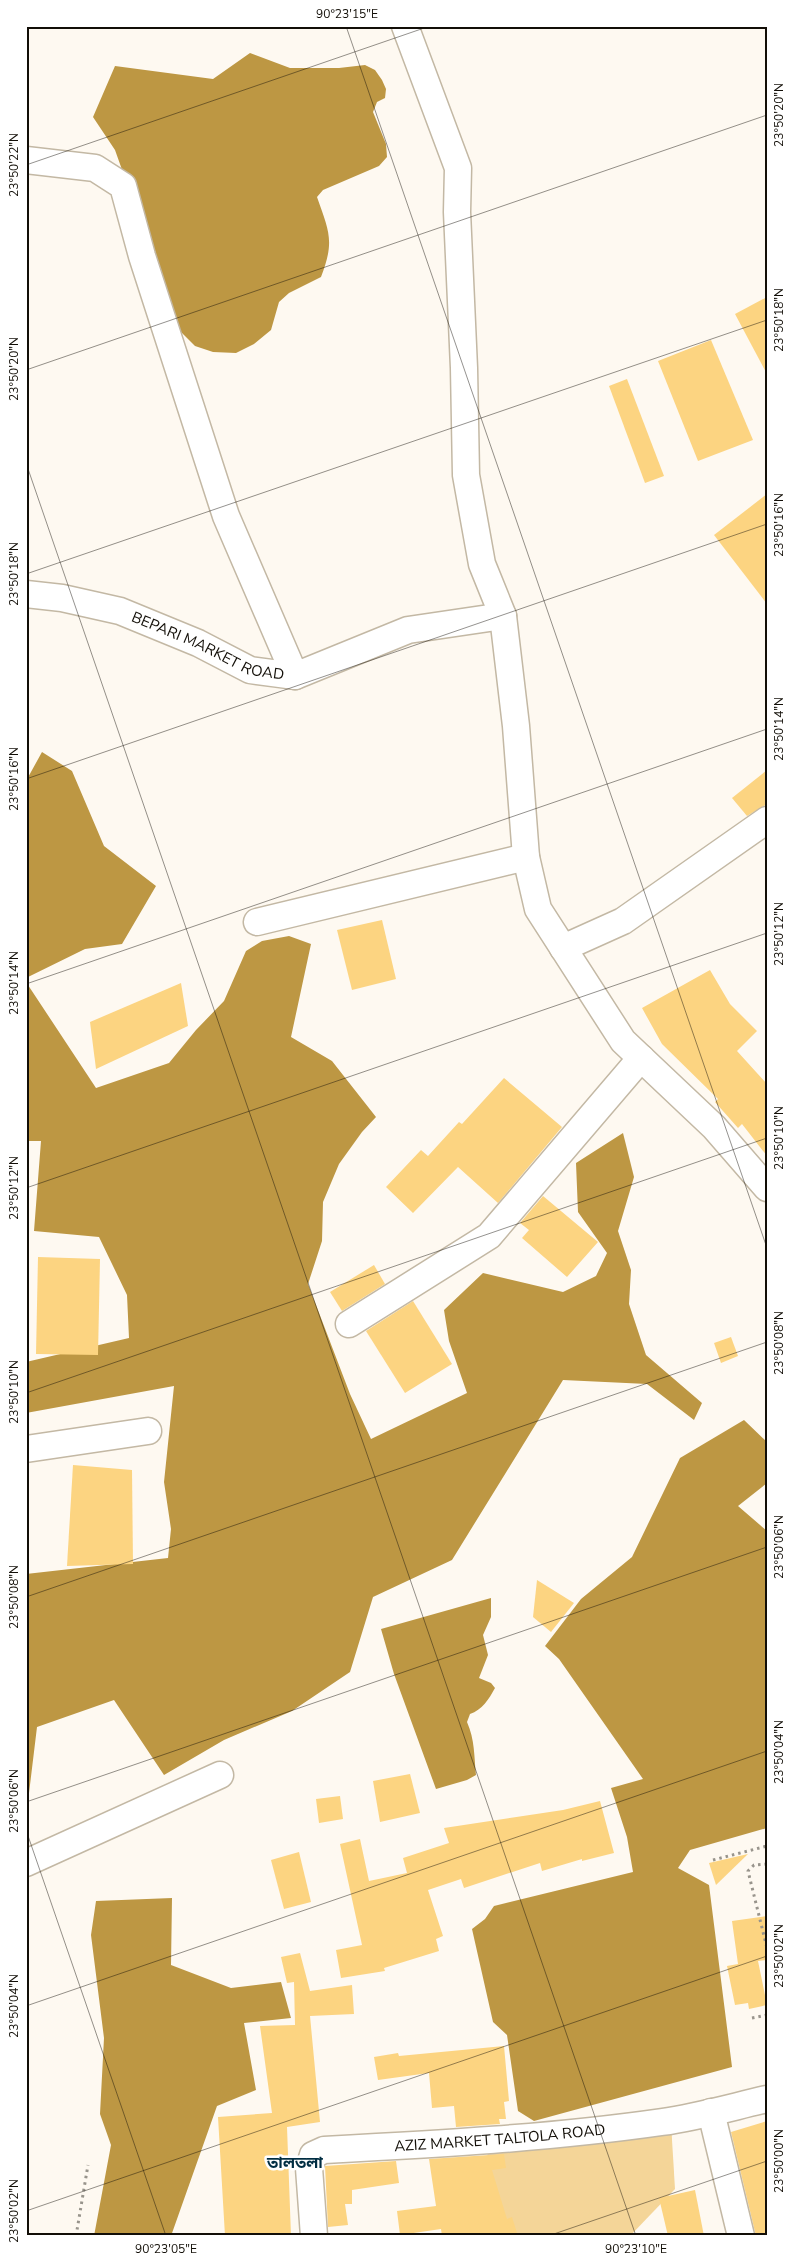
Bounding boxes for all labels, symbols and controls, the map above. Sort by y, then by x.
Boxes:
text: 90°23'15"E [316,6,378,22]
text: 23°50'20"N [771,83,787,147]
text: 23°50'22"N [6,133,22,197]
text: 23°50'18"N [771,288,787,352]
text: 23°50'20"N [6,337,22,401]
text: 23°50'16"N [771,493,787,557]
text: 23°50'18"N [6,542,22,606]
street label: BEPARI MARKET ROAD [129,607,285,684]
text: 23°50'14"N [771,697,787,761]
text: 23°50'16"N [6,747,22,811]
text: 23°50'12"N [771,902,787,966]
text: 23°50'14"N [6,951,22,1015]
text: 23°50'10"N [771,1106,787,1170]
text: 23°50'12"N [6,1156,22,1220]
text: 23°50'08"N [771,1311,787,1375]
text: 23°50'10"N [6,1360,22,1424]
text: 23°50'06"N [771,1515,787,1579]
text: 23°50'08"N [6,1565,22,1629]
text: 23°50'04"N [771,1720,787,1784]
text: 23°50'06"N [6,1769,22,1833]
text: 23°50'02"N [771,1924,787,1988]
text: 23°50'04"N [6,1974,22,2038]
street label: AZIZ MARKET TALTOLA ROAD [394,2119,606,2156]
text: 23°50'00"N [771,2129,787,2193]
district label: তালতলা [266,2152,323,2174]
text: 23°50'02"N [6,2179,22,2243]
text: 90°23'05"E [135,2241,197,2257]
text: 90°23'10"E [605,2241,667,2257]

